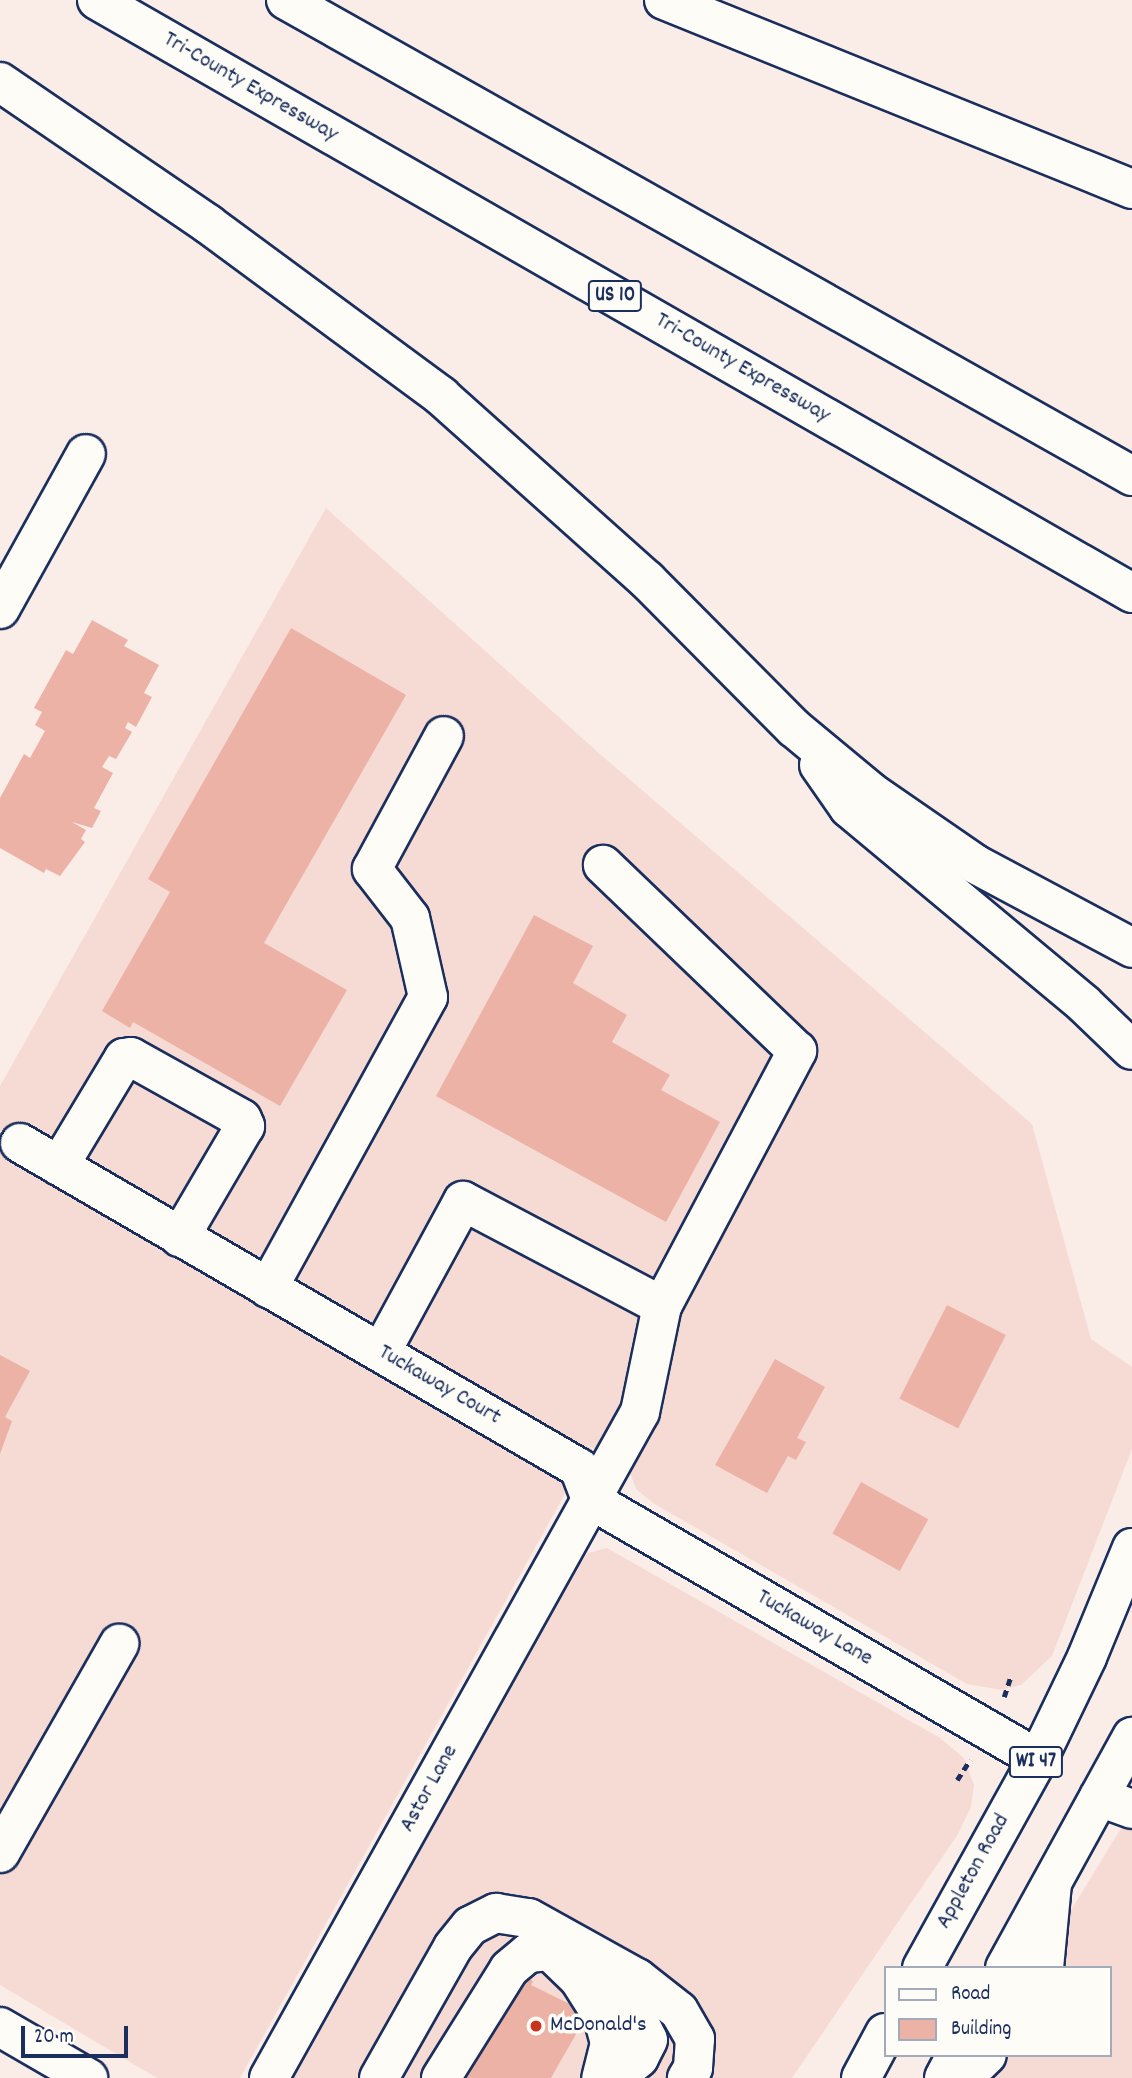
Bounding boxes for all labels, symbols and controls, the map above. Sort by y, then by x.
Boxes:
street label: Tri-County Expressway [158,27,342,149]
road number: US 10 [587,278,643,314]
street label: Tri-County Expressway [650,308,834,430]
street label: Tuckaway Court [373,1340,505,1432]
street label: Tuckaway Lane [751,1585,877,1673]
street label: Astor Lane [395,1740,465,1838]
road number: WI 47 [1008,1744,1064,1780]
street label: Appleton Road [931,1810,1017,1934]
legend [884,1966,1111,2057]
text: Road [951,1980,990,2010]
scale bar [24,2011,131,2056]
place label: McDonald's [550,2012,647,2040]
text: Building [951,2015,1011,2045]
marker: McDonald's [528,2018,544,2034]
text: 20 m [34,2023,74,2053]

